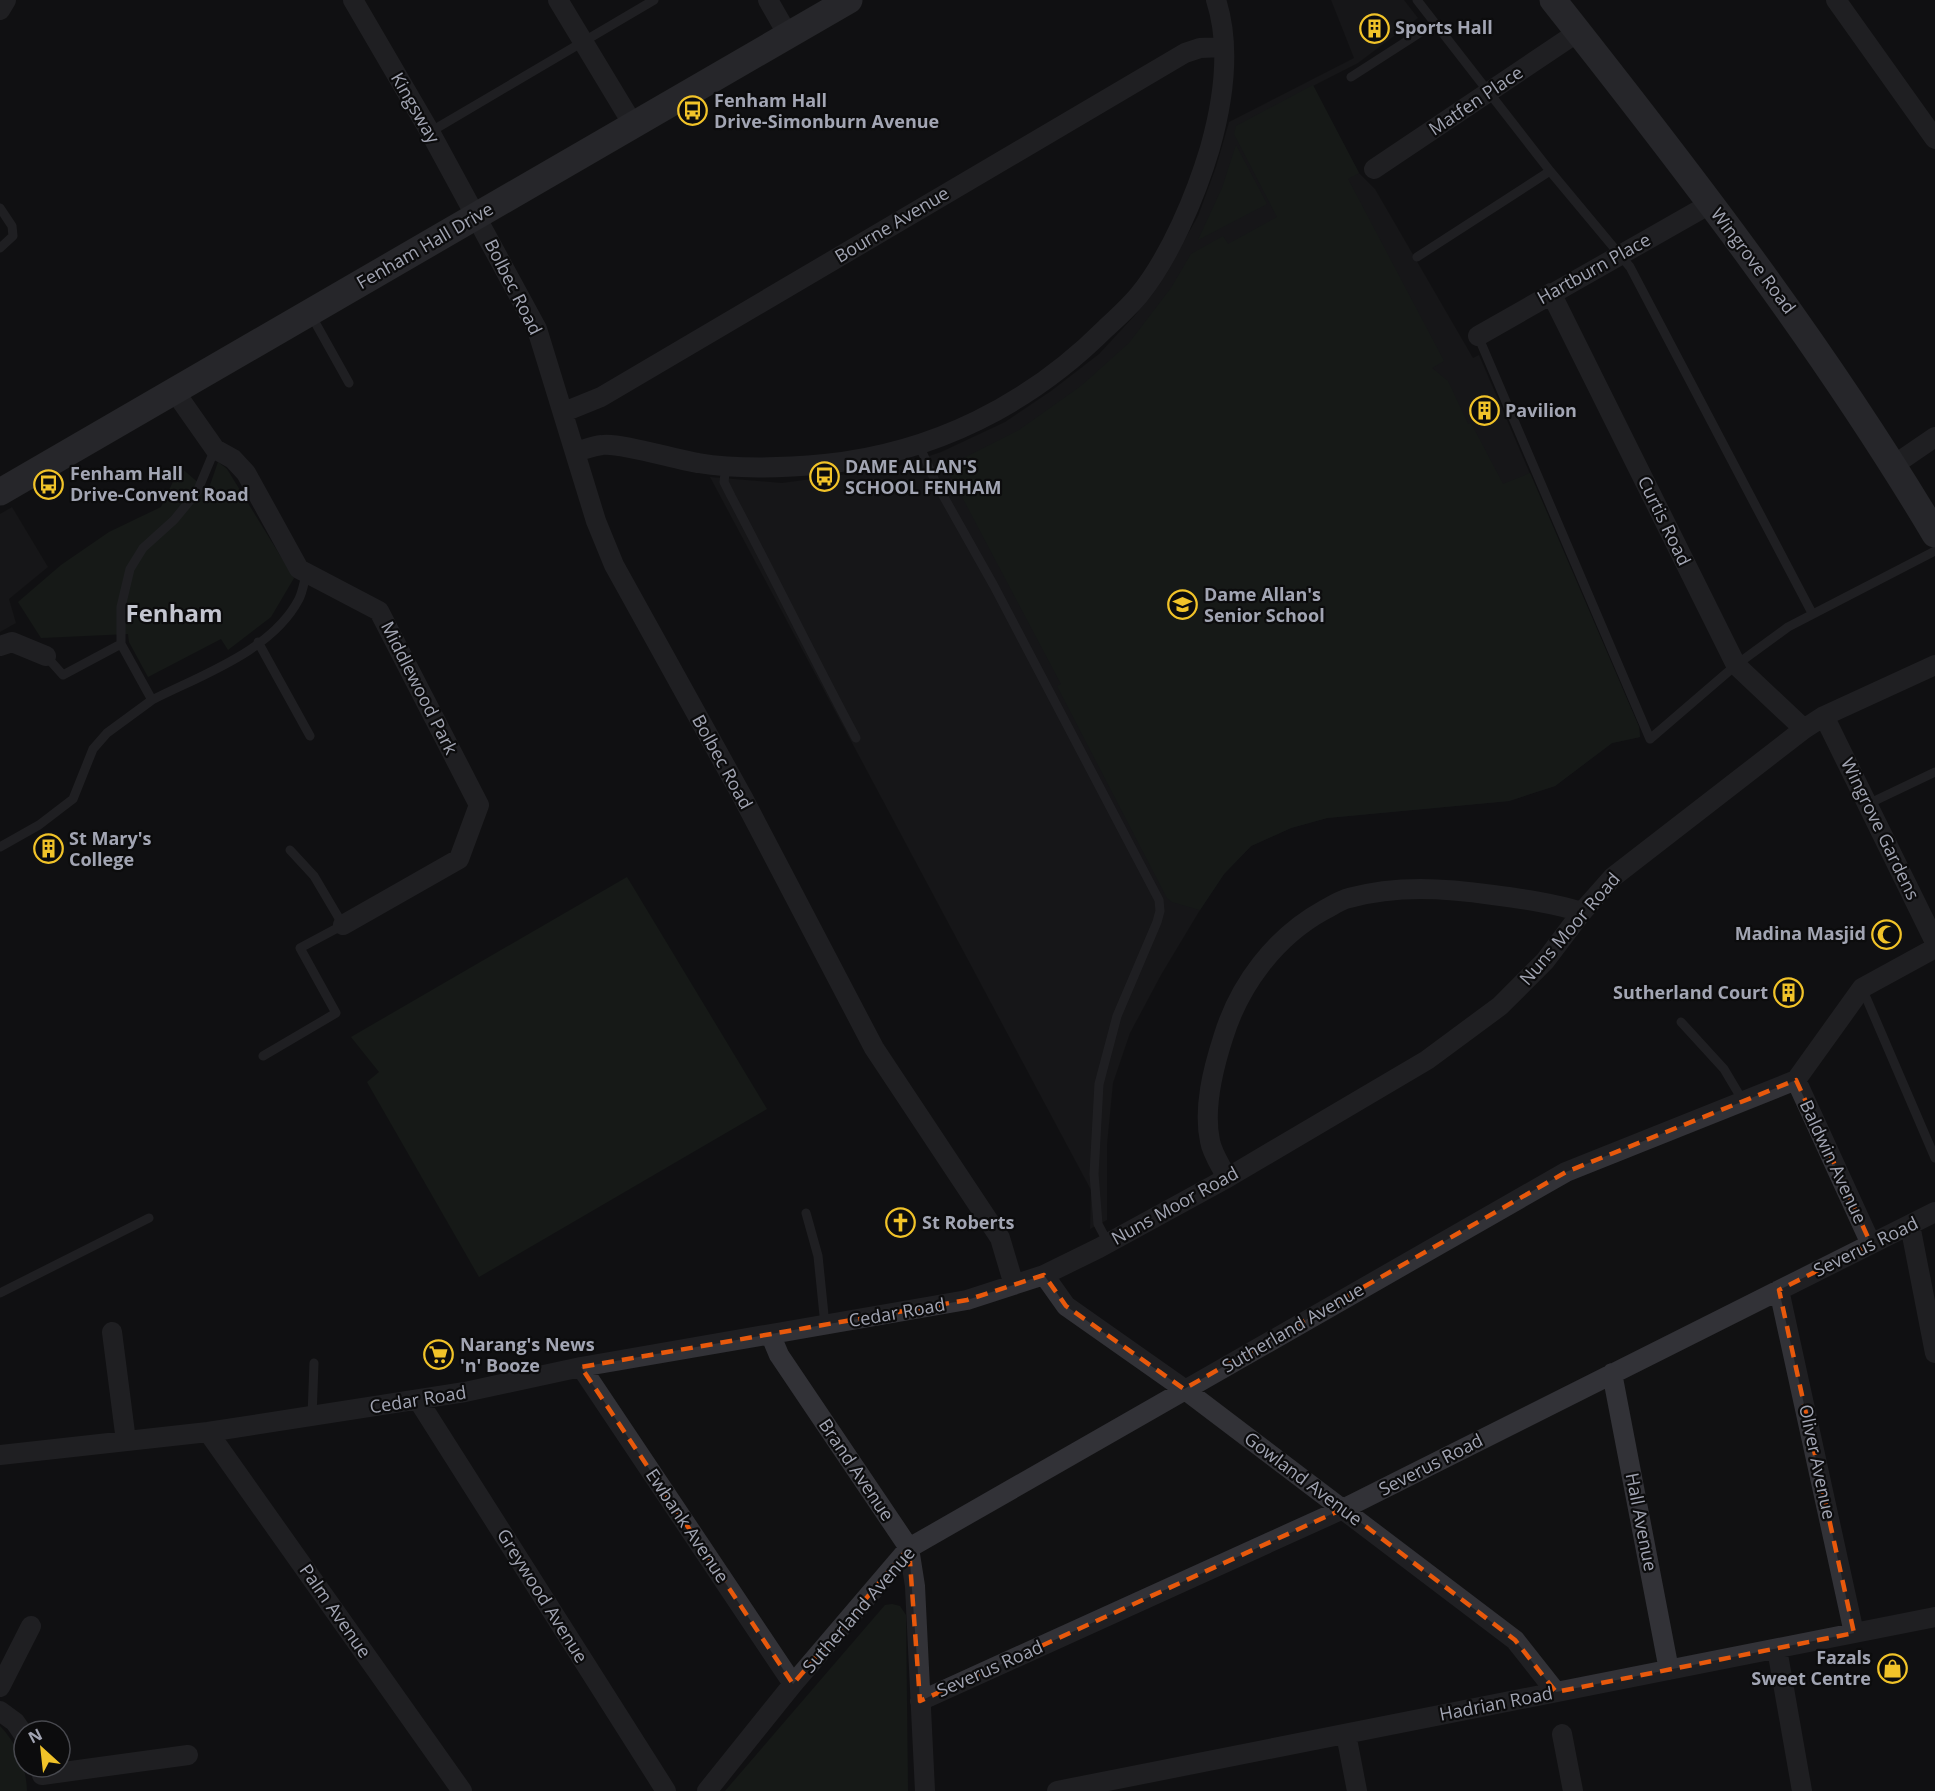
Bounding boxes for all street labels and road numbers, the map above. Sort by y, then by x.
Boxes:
street label: Matfen Place [1424,60,1527,140]
street label: Kingsway [386,68,446,148]
street label: Bourne Avenue [830,181,953,268]
street label: Fenham Hall Drive [352,196,497,294]
street label: Wingrove Road [1706,203,1802,318]
street label: Hartburn Place [1532,227,1655,309]
street label: Bolbec Road [480,235,548,338]
street label: Curtis Road [1633,472,1697,569]
street label: Middlewood Park [376,617,464,759]
street label: Bolbec Road [687,710,759,813]
street label: Wingrove Gardens [1836,754,1926,904]
street label: Nuns Moor Road [1514,867,1625,990]
street label: Baldwin Avenue [1795,1096,1873,1227]
street label: Nuns Moor Road [1107,1160,1242,1250]
street label: Severus Road [1809,1210,1922,1282]
street label: Sutherland Avenue [1217,1277,1368,1377]
street label: Cedar Road [847,1292,947,1332]
street label: Cedar Road [368,1380,468,1418]
street label: Oliver Avenue [1794,1402,1842,1521]
street label: Brand Avenue [814,1414,900,1525]
street label: Gowland Avenue [1240,1426,1367,1530]
street label: Severus Road [1374,1428,1487,1501]
street label: Ewbank Avenue [641,1464,735,1587]
street label: Hall Avenue [1621,1471,1663,1573]
street label: Greywood Avenue [492,1524,594,1667]
street label: Sutherland Avenue [797,1541,920,1678]
street label: Palm Avenue [295,1559,377,1662]
street label: Severus Road [933,1634,1046,1702]
street label: Hadrian Road [1437,1680,1554,1726]

